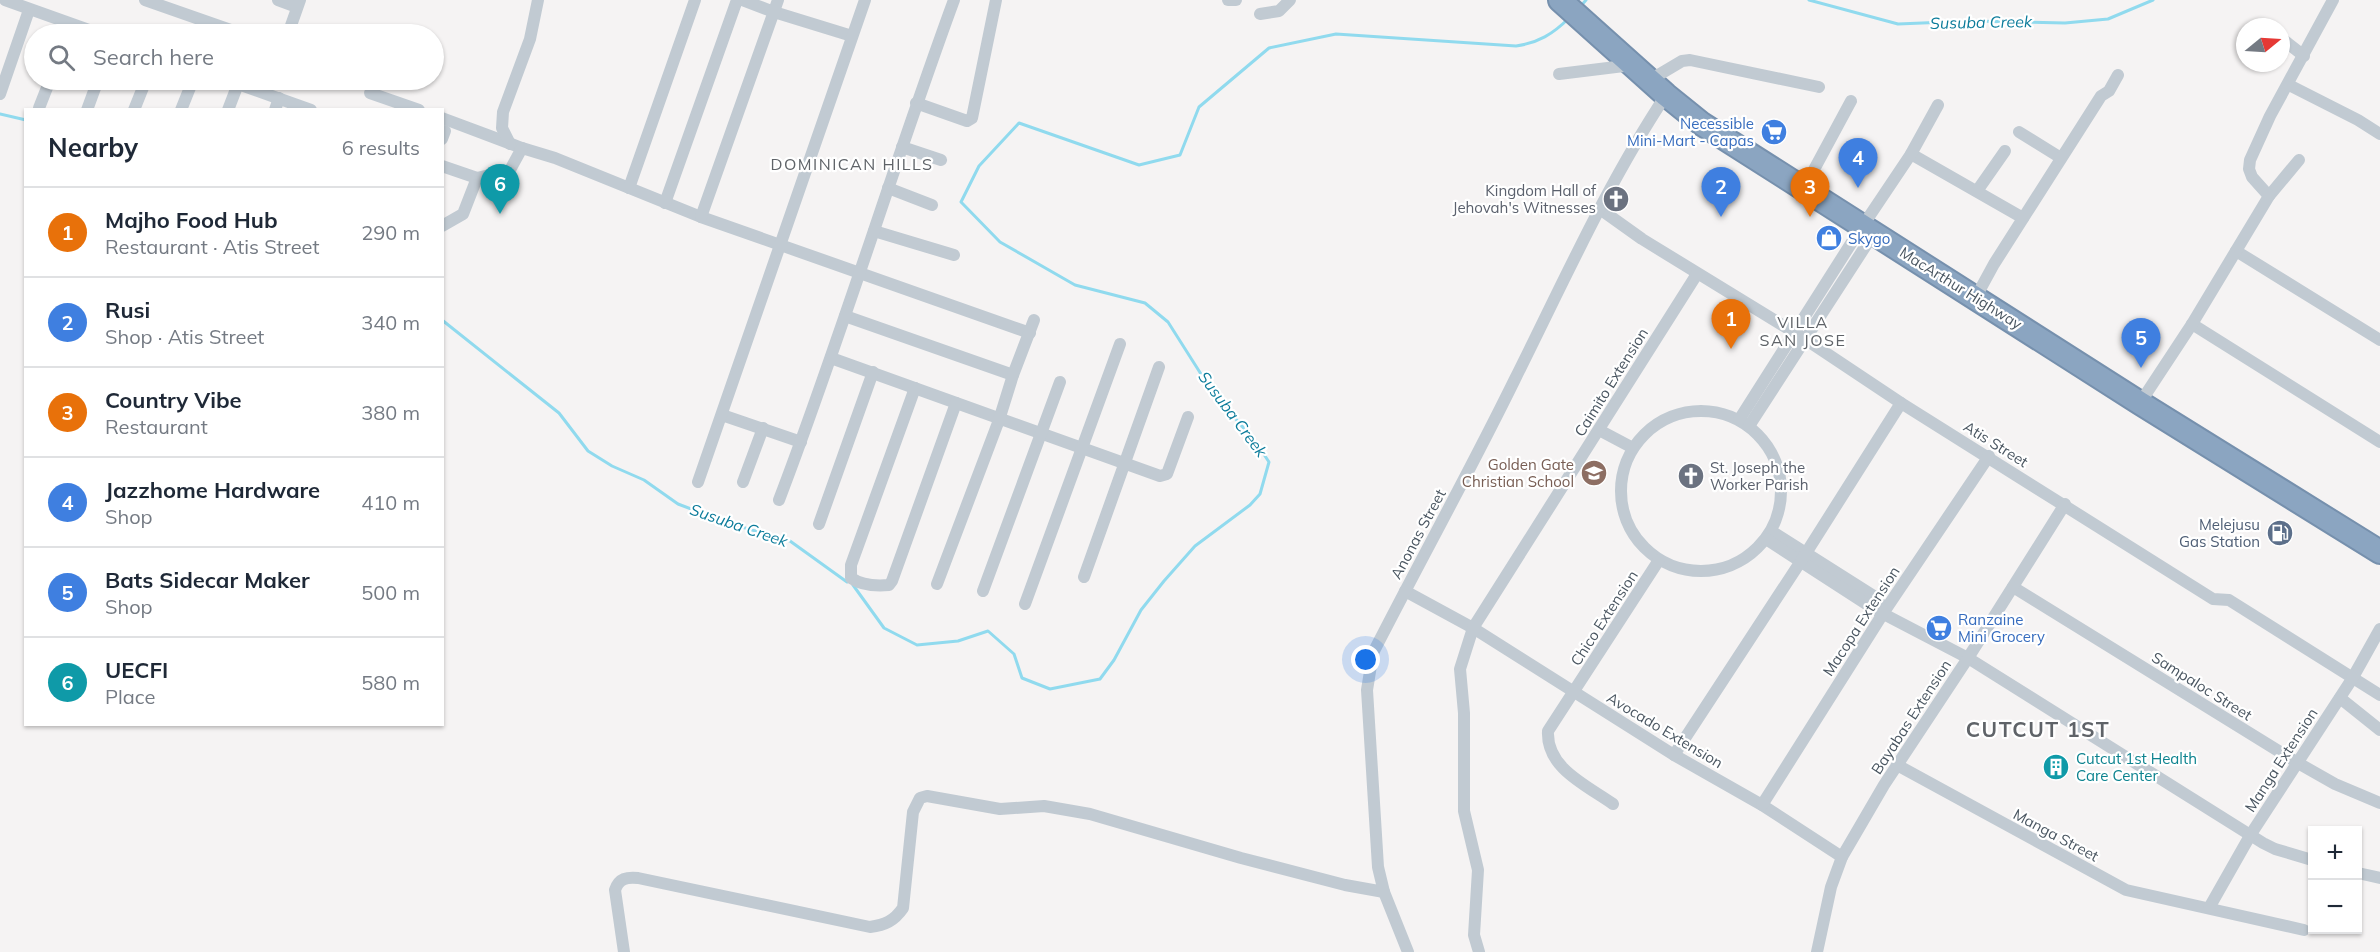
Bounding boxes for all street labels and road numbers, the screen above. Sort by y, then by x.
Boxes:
street label: MacArthur Highway [1896,243,2026,333]
street label: Caimito Extension [1570,324,1652,440]
street label: Atis Street [1960,417,2032,471]
street label: Anonas Street [1386,486,1450,582]
street label: Macopa Extension [1818,563,1904,679]
street label: Chico Extension [1566,567,1642,669]
street label: Sampaloc Street [2148,648,2256,724]
street label: Bayabas Extension [1867,656,1955,778]
street label: Avocado Extension [1603,688,1727,772]
street label: Manga Extension [2240,705,2322,815]
street label: Manga Street [2010,805,2102,865]

